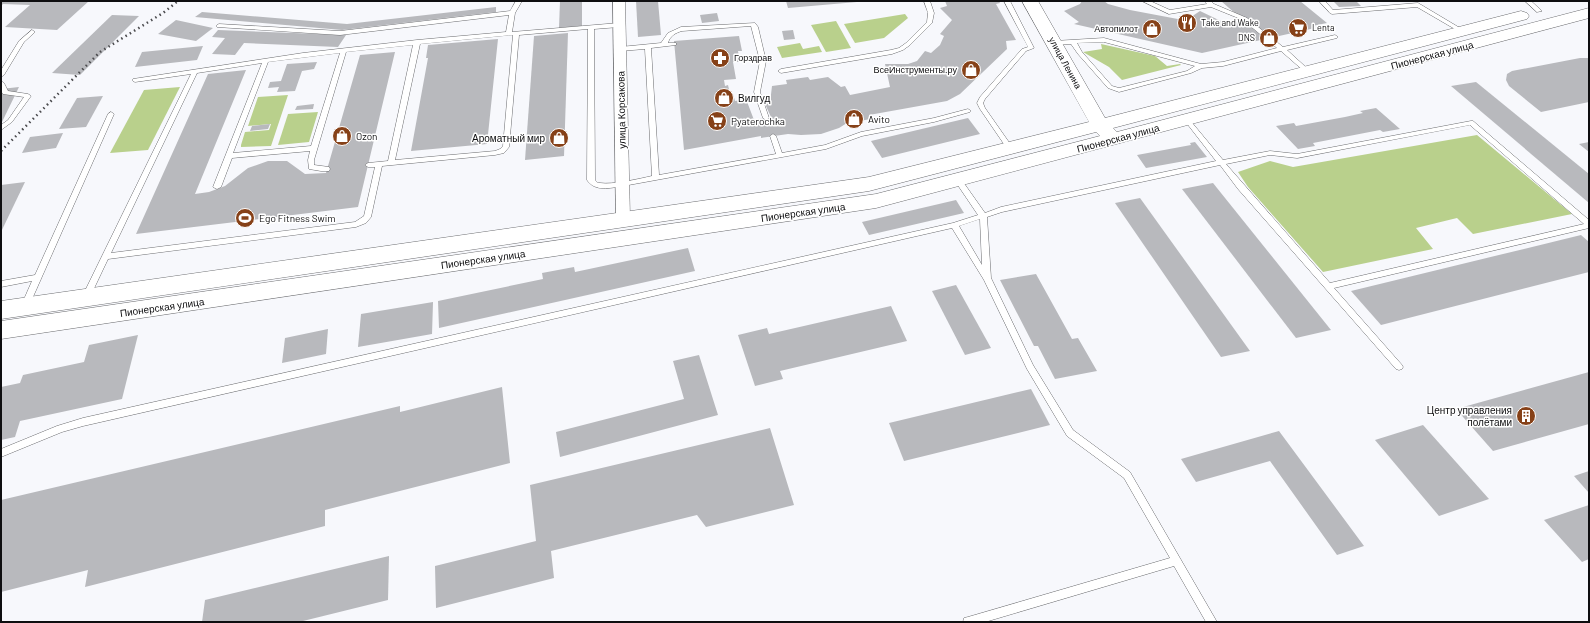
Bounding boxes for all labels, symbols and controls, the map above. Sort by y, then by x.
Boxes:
restaurant icon: Take and Wake [1176,12,1198,34]
place label: Take and Wake [1201,17,1259,28]
supermarket icon: Lenta [1287,17,1309,39]
shop icon: Автопилот [1141,18,1163,40]
place label: Lenta [1312,22,1335,33]
place label: Автопилот [1094,23,1138,34]
shop icon: DNS [1258,27,1280,49]
place label: DNS [1238,32,1255,43]
street label: улица Ленина [1047,35,1084,91]
street label: Пионерская улица [1389,38,1475,72]
pharmacy icon: Горздрав [709,47,731,69]
place label: Горздрав [734,52,772,63]
shop icon: ВсеИнструменты.ру [960,59,982,81]
place label: ВсеИнструменты.ру [873,64,957,75]
street label: улица Корсакова [614,71,628,149]
shop icon: Вилгуд [713,87,735,109]
place label: Вилгуд [738,92,770,104]
shop icon: Avito [843,108,865,130]
supermarket icon: Pyaterochka [706,110,728,132]
place label: Avito [868,113,890,125]
place label: Pyaterochka [731,115,785,127]
street label: Пионерская улица [1075,121,1161,155]
shop icon: Ozon [331,125,353,147]
shop icon: Ароматный мир [548,127,570,149]
place label: Ozon [356,130,378,142]
place label: Ароматный мир [472,132,545,144]
street label: Пионерская улица [760,200,846,224]
sports icon: Ego Fitness Swim [234,207,256,229]
place label: Ego Fitness Swim [259,212,336,224]
street label: Пионерская улица [440,247,526,271]
street label: Пионерская улица [119,295,205,319]
place label: Центр управления полётами [1427,404,1512,428]
building icon: Центр управления полётами [1515,405,1537,427]

